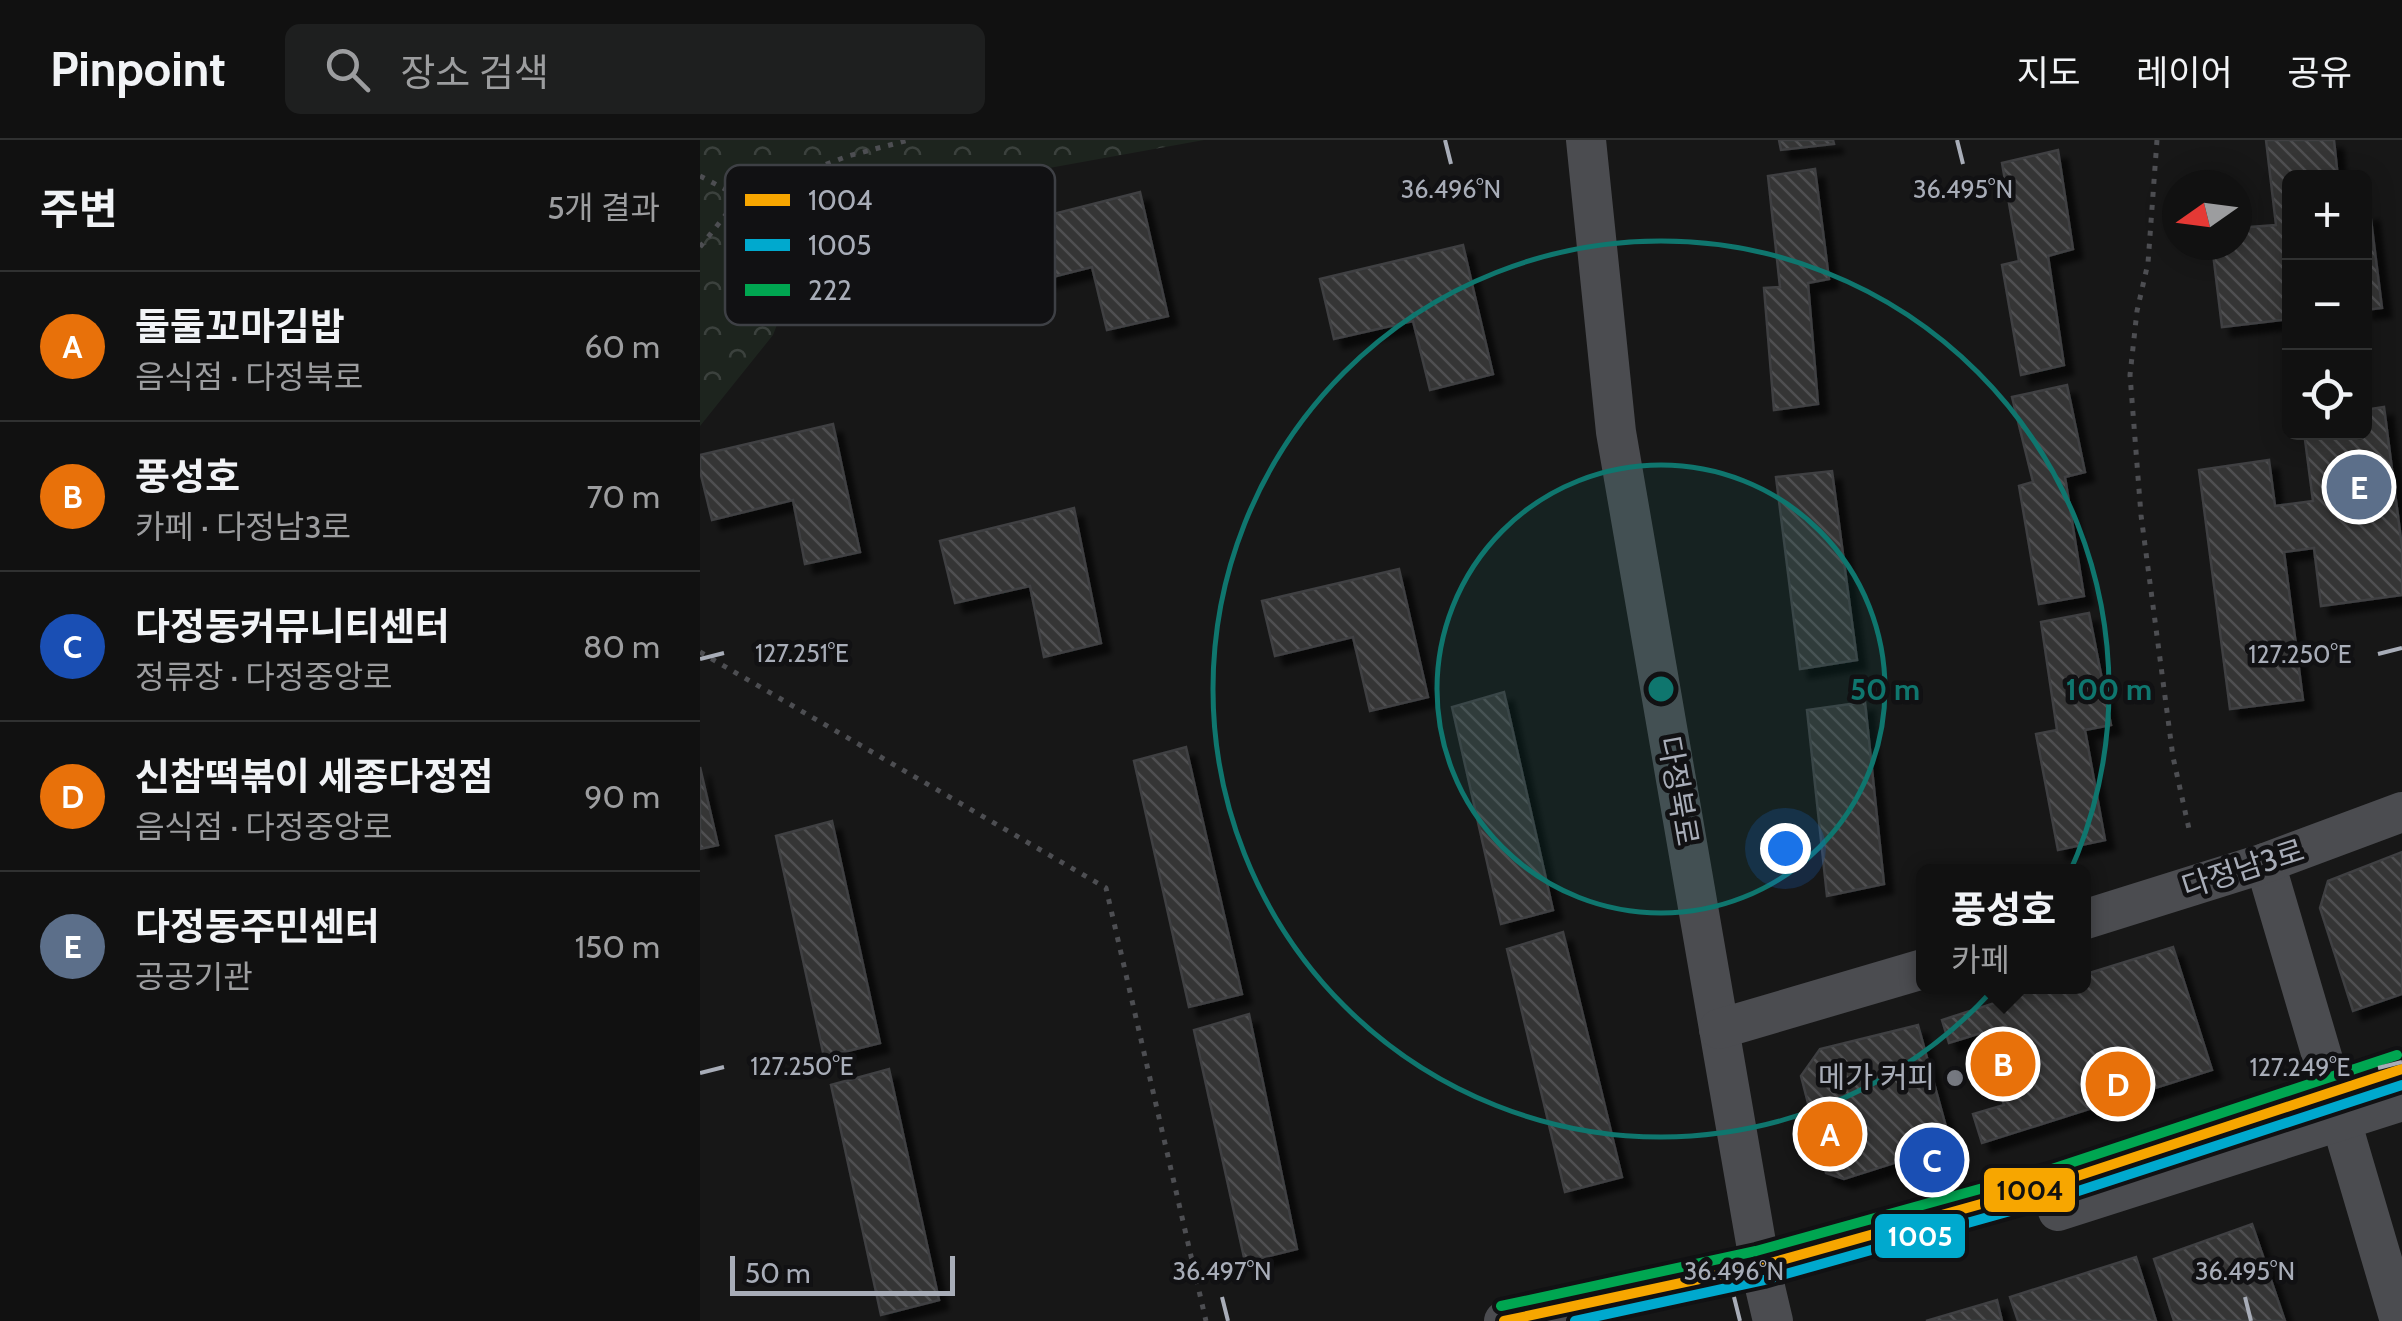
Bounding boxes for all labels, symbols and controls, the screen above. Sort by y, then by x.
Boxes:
search box [285,24,985,114]
text: Pinpoint [50,40,225,98]
icon: search [320,42,375,97]
text: 장소 검색 [400,49,549,96]
text: 지도 [2017,51,2081,94]
text: 레이어 [2136,51,2233,94]
text: 공유 [2288,51,2352,94]
legend [725,165,1055,325]
north arrow [2162,170,2252,260]
map controls [2282,170,2372,440]
button: + [2282,170,2372,260]
text: 36.496°N [1401,174,1501,204]
text: 36.495°N [1913,174,2013,204]
text: 주변 [40,183,117,235]
text: 1004 [808,183,872,217]
text: 5개 결과 [547,188,660,227]
text: 1005 [808,228,871,262]
button: − [2282,260,2372,350]
text: 222 [808,273,852,307]
text: 둘둘꼬마김밥 [135,303,345,350]
text: A [62,327,83,366]
text: 60 m [584,327,660,366]
button: locate [2282,350,2372,440]
text: 음식점 · 다정북로 [135,357,363,396]
pin: E [2326,450,2392,524]
text: 풍성호 [135,453,240,500]
text: B [62,477,83,516]
text: 70 m [587,477,660,516]
text: 카페 · 다정남3로 [135,507,351,546]
text: 다정동커뮤니티센터 [135,603,450,650]
text: C [63,627,82,666]
text: 80 m [583,627,660,666]
text: 127.251°E [755,638,849,668]
text: 127.250°E [2248,639,2352,669]
text: 정류장 · 다정중앙로 [135,657,393,696]
centre of rings [1643,671,1679,707]
text: 50 m [1850,671,1920,708]
text: 100 m [2066,671,2152,708]
street label: 다정북로 [1651,733,1706,848]
text: 신참떡볶이 세종다정점 [135,753,493,800]
text: D [61,777,84,816]
text: 90 m [584,777,660,816]
text: 음식점 · 다정중앙로 [135,807,393,846]
your location [1760,823,1811,874]
street label: 다정남3로 [2177,831,2309,906]
popup [1916,864,2091,994]
text: 풍성호 [1951,886,2056,933]
text: 다정동주민센터 [135,903,380,950]
text: E [63,927,82,966]
text: 150 m [575,927,660,966]
text: 카페 [1951,940,2010,979]
text: 공공기관 [135,957,253,996]
pin: B [1970,1026,2036,1102]
pin: D [2086,1046,2150,1122]
text: 127.250°E [750,1051,854,1081]
text: 127.249°E [2250,1052,2350,1082]
place label: 메가 커피 [1818,1059,1935,1096]
marker: 메가 커피 [1944,1067,1966,1089]
pin: A [1798,1096,1862,1172]
pin: C [1900,1122,1964,1198]
line badge: 1004 [1982,1166,2077,1214]
text: 1004 [1996,1173,2064,1207]
line badge: 1005 [1873,1212,1967,1260]
text: 1005 [1888,1219,1952,1253]
scale bar [730,1251,955,1296]
text: 50 m [745,1256,811,1290]
text: 36.497°N [1172,1256,1272,1286]
text: 36.496°N [1684,1256,1784,1286]
text: 36.495°N [2195,1256,2295,1286]

